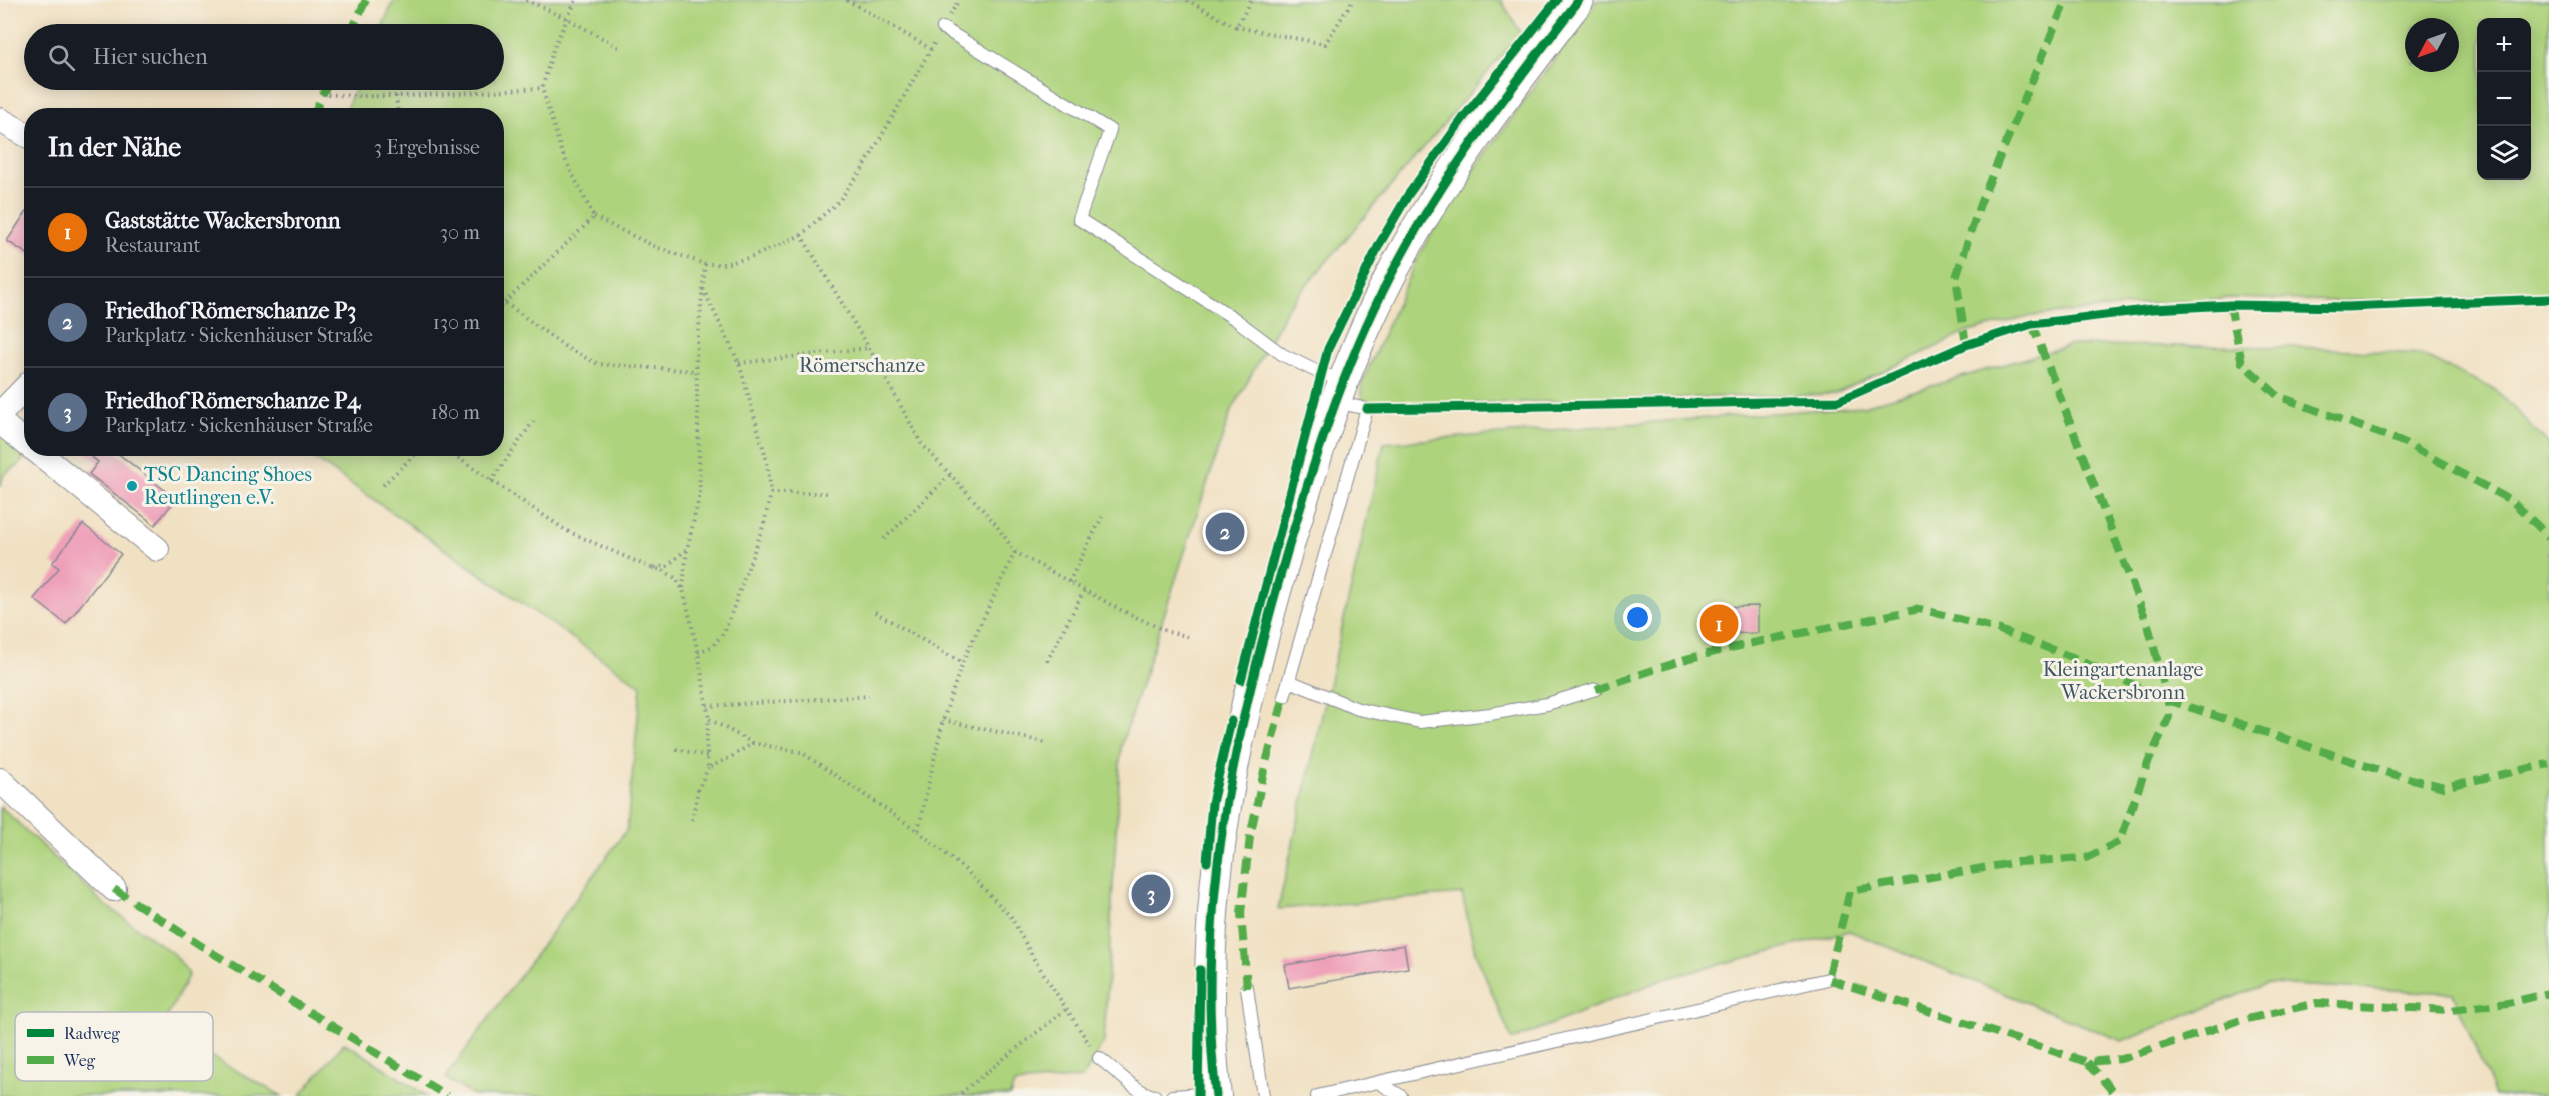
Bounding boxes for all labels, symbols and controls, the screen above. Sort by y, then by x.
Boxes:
north arrow [2405,18,2459,72]
map controls [2477,18,2531,180]
button: + [2477,18,2531,72]
search box [24,24,504,90]
icon: search [45,41,78,74]
text: Hier suchen [93,44,208,70]
button: − [2477,72,2531,126]
button: layers [2477,126,2531,180]
text: In der Nähe [48,132,181,163]
text: 3 Ergebnisse [374,136,480,159]
text: Gaststätte Wackersbronn [105,208,341,234]
text: 1 [64,221,71,244]
text: 30 m [440,221,480,244]
text: Restaurant [105,234,201,257]
text: Friedhof Römerschanze P3 [105,298,356,324]
text: 2 [62,311,73,334]
text: 130 m [433,311,480,334]
text: Parkplatz · Sickenhäuser Straße [105,324,373,347]
park label: Römerschanze [799,354,925,377]
text: Friedhof Römerschanze P4 [105,388,360,414]
text: 3 [63,401,72,424]
text: 180 m [431,401,480,424]
text: Parkplatz · Sickenhäuser Straße [105,414,373,437]
place label: TSC Dancing Shoes Reutlingen e.V. [144,463,312,509]
marker: TSC Dancing Shoes Reutlingen e.V. [125,479,139,493]
pin: 2 [1206,510,1244,554]
pin: 1 [1700,602,1738,646]
your location [1623,603,1652,632]
park label: Kleingartenanlage Wackersbronn [2043,658,2203,704]
pin: 3 [1132,872,1170,916]
legend [15,1012,213,1081]
text: Radweg [64,1024,120,1043]
text: Weg [63,1051,96,1070]

